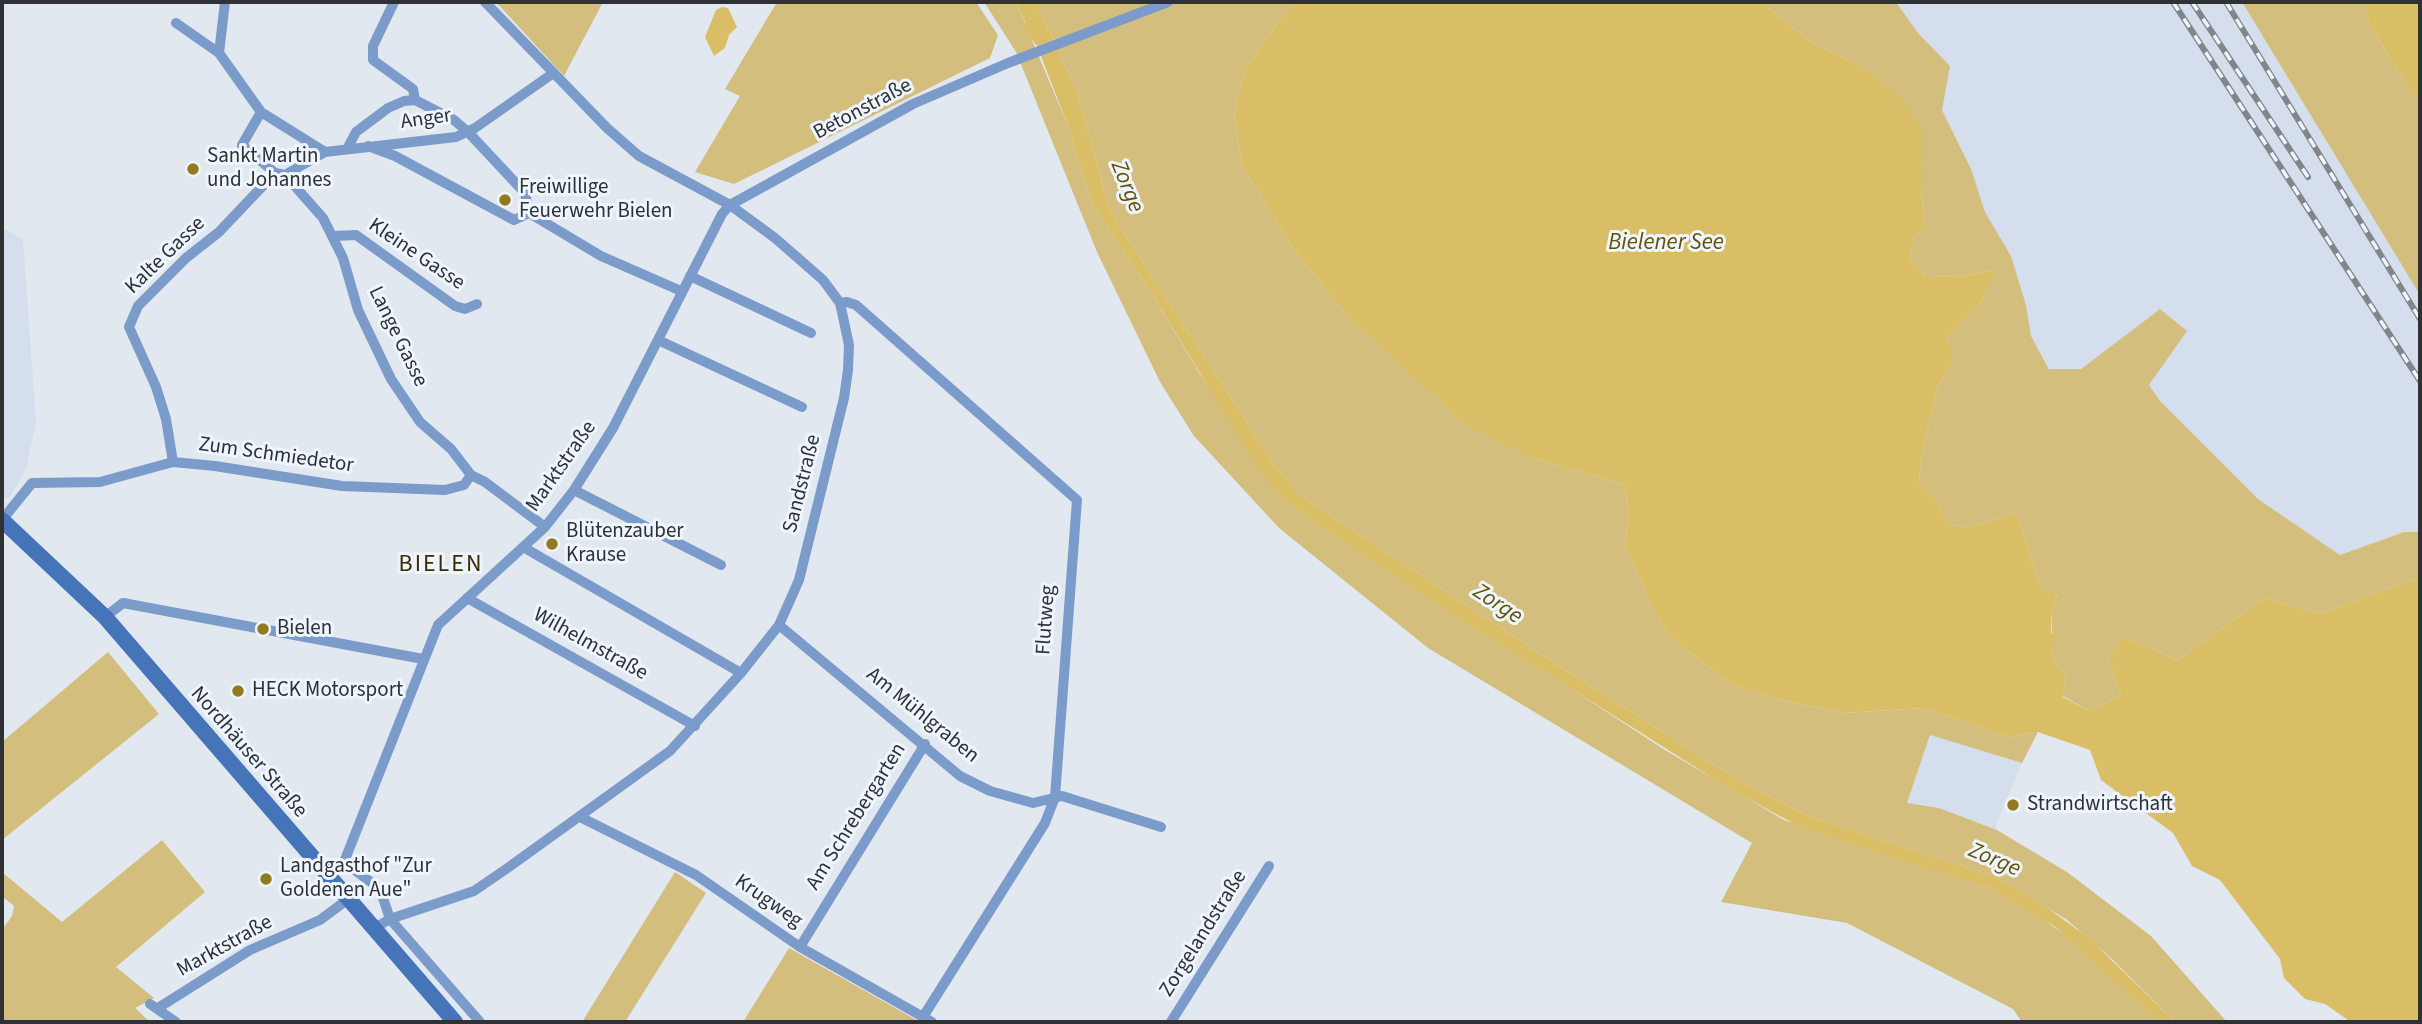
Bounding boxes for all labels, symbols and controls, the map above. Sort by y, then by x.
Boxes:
street label: Betonstraße [810,74,916,146]
street label: Anger [399,104,453,136]
place label: Sankt Martin und Johannes [207,144,331,194]
water label: Zorge [1103,157,1149,217]
marker: Sankt Martin und Johannes [185,161,201,177]
place label: Freiwillige Feuerwehr Bielen [519,175,673,225]
marker: Freiwillige Feuerwehr Bielen [497,192,513,208]
street label: Kalte Gasse [121,212,211,300]
street label: Kleine Gasse [363,214,469,296]
water label: Bielener See [1608,230,1724,258]
street label: Lange Gasse [362,283,432,391]
street label: Marktstraße [521,417,603,517]
street label: Sandstraße [779,432,827,536]
street label: Zum Schmiedetor [197,433,355,479]
place label: Blütenzauber Krause [566,519,684,569]
marker: Blütenzauber Krause [544,536,560,552]
district label: BIELEN [399,552,483,580]
water label: Zorge [1467,579,1527,631]
street label: Flutweg [1032,584,1062,656]
street label: Wilhelmstraße [528,603,652,687]
place label: Bielen [277,616,332,642]
marker: Bielen [255,621,271,637]
street label: Am Mühlgraben [860,663,984,769]
place label: HECK Motorsport [252,678,403,704]
street label: Nordhäuser Straße [184,682,312,824]
marker: HECK Motorsport [230,683,246,699]
street label: Am Schrebergarten [802,739,912,895]
place label: Strandwirtschaft [2027,792,2173,818]
marker: Strandwirtschaft [2005,797,2021,813]
water label: Zorge [1964,838,2024,884]
place label: Landgasthof "Zur Goldenen Aue" [280,854,432,904]
street label: Zorgelandstraße [1155,866,1253,1002]
street label: Krugweg [729,870,807,934]
marker: Landgasthof "Zur Goldenen Aue" [258,871,274,887]
street label: Marktstraße [173,910,277,984]

